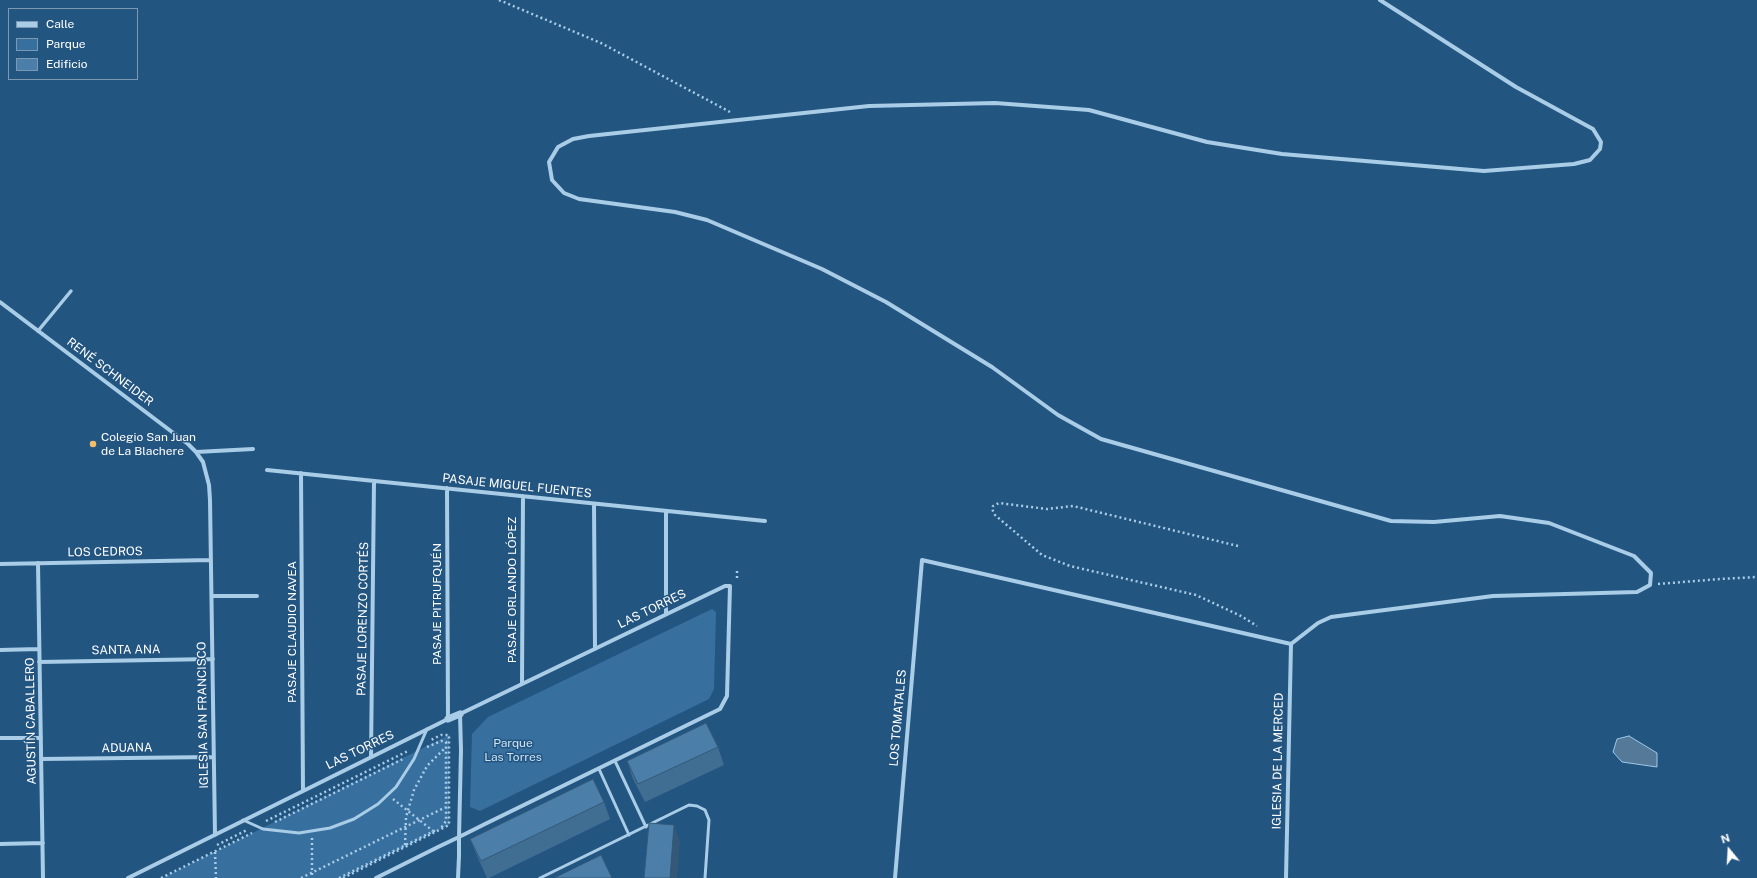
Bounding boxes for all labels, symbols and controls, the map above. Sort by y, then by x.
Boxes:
legend [8,8,138,80]
text: Calle [46,17,74,31]
text: Parque [46,37,86,51]
text: Edificio [46,57,88,71]
street label: RENÉ SCHNEIDER [64,335,156,409]
place label: Colegio San Juan de La Blachere [101,430,196,458]
marker: Colegio San Juan de La Blachere [88,439,98,449]
street label: PASAJE MIGUEL FUENTES [442,471,592,501]
street label: PASAJE ORLANDO LÓPEZ [505,517,519,663]
street label: PASAJE LORENZO CORTÉS [354,542,372,696]
street label: PASAJE PITRUFQUÉN [430,543,444,665]
street label: LOS CEDROS [67,544,143,560]
street label: PASAJE CLAUDIO NAVEA [285,561,299,703]
street label: LAS TORRES [616,586,688,632]
street label: IGLESIA SAN FRANCISCO [195,641,211,789]
street label: SANTA ANA [91,642,161,658]
street label: AGUSTÍN CABALLERO [23,657,39,785]
street label: LOS TOMATALES [887,669,909,767]
street label: IGLESIA DE LA MERCED [1270,692,1286,830]
street label: LAS TORRES [324,727,396,773]
park label: Parque Las Torres [484,736,542,764]
street label: ADUANA [101,740,153,756]
north arrow [1709,830,1749,870]
text: N [1719,832,1731,846]

